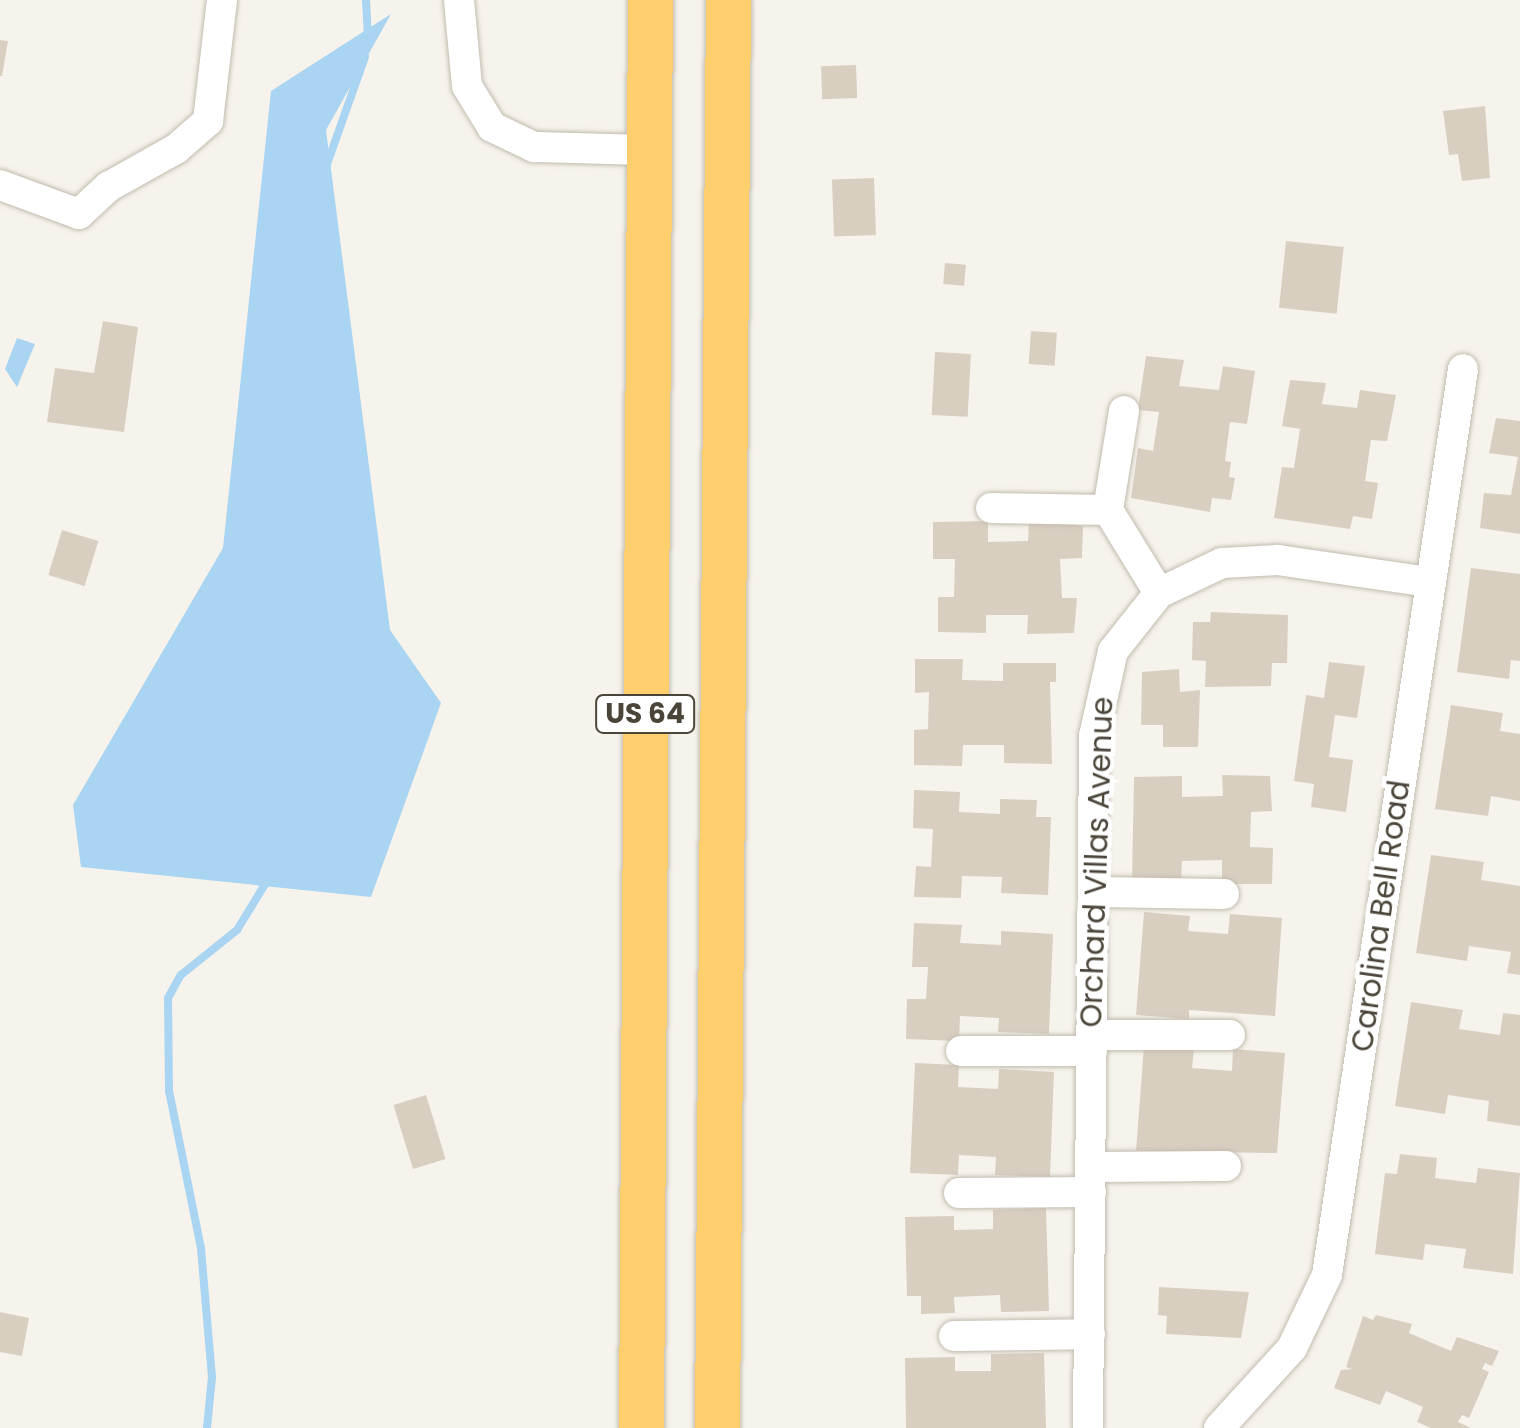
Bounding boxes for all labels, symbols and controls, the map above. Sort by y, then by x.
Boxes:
road number: US 64 [595,691,695,737]
street label: Orchard Villas Avenue [1073,696,1121,1028]
street label: Carolina Bell Road [1344,778,1418,1054]

